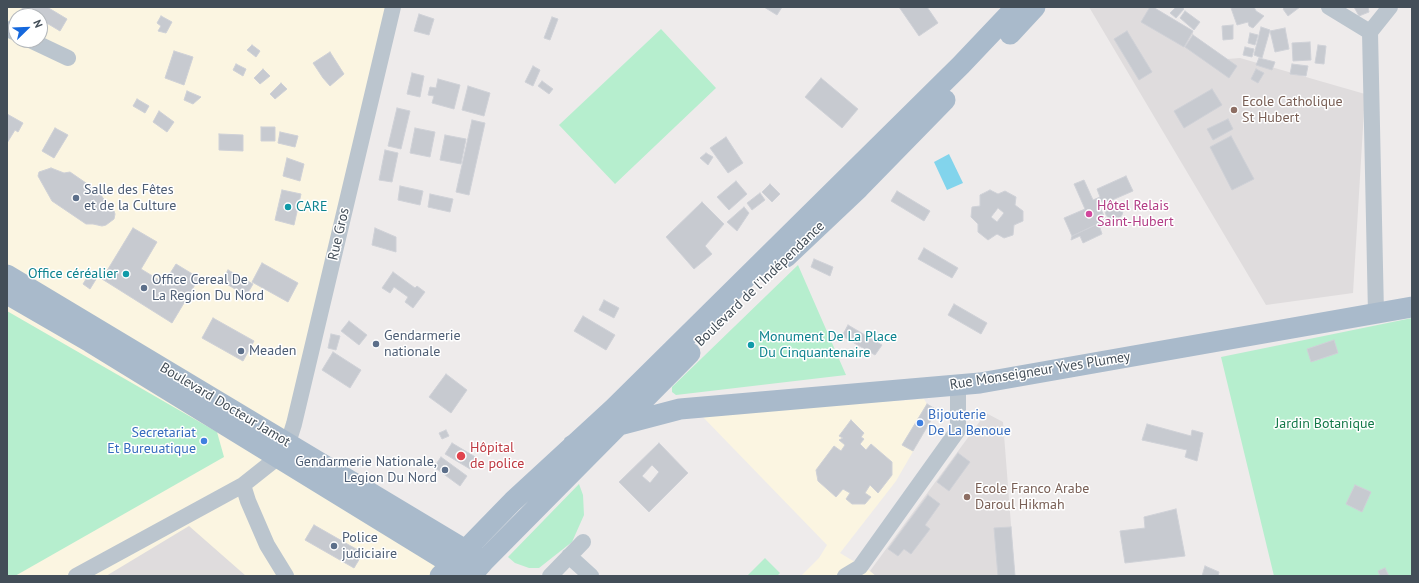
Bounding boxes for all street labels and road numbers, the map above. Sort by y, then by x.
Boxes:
street label: Rue Gros [325,206,353,262]
street label: Boulevard de l'Indépendance [692,218,828,350]
street label: Rue Monseigneur Yves Plumey [949,348,1131,394]
street label: Boulevard Docteur Jamot [157,359,293,451]

